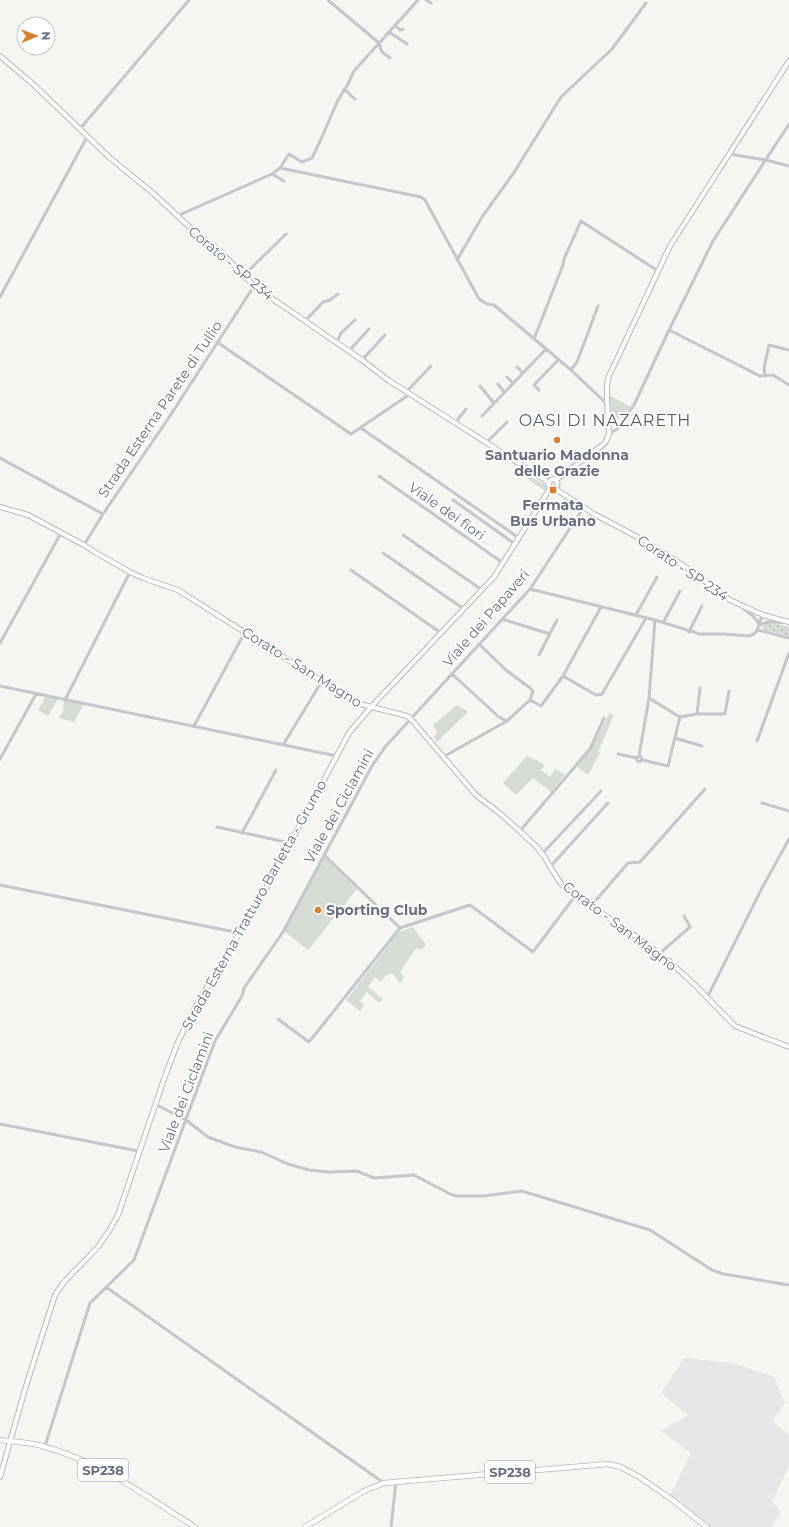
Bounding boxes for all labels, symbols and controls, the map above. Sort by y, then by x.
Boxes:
north arrow [16,16,56,56]
text: N [39,31,53,40]
street label: Corato - SP 234 [185,222,278,304]
street label: Strada Esterna Parete di Tullio [94,317,226,501]
district label: OASI DI NAZARETH [519,411,691,430]
marker: Santuario Madonna delle Grazie [552,435,562,445]
place label: Santuario Madonna delle Grazie [485,446,629,480]
street label: Viale dei fiori [405,478,489,544]
marker: Fermata Bus Urbano [548,485,558,495]
place label: Fermata Bus Urbano [510,496,596,530]
street label: Corato - SP 234 [634,531,733,606]
street label: Viale dei Papaveri [439,565,533,671]
street label: Corato - San Magno [239,623,365,711]
street label: Viale dei Ciclamini [300,746,378,866]
street label: Strada Esterna Tratturo Barletta - Grumo [177,777,331,1033]
street label: Corato - San Magno [559,877,681,975]
place label: Sporting Club [326,901,428,919]
marker: Sporting Club [313,905,323,915]
street label: Viale dei Ciclamini [155,1029,217,1155]
road number: SP238 [78,1459,128,1481]
road number: SP238 [485,1461,535,1483]

